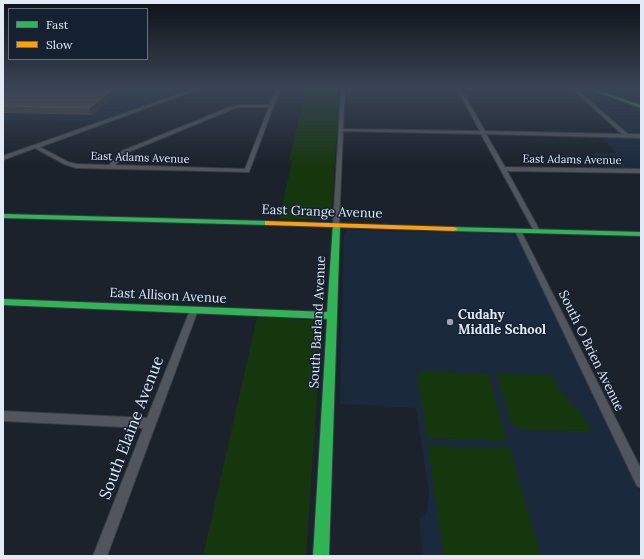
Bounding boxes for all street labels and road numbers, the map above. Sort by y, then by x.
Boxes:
street label: East Adams Avenue [90,150,190,166]
street label: East Adams Avenue [522,153,622,167]
street label: East Grange Avenue [261,202,383,222]
street label: South Barland Avenue [307,255,329,389]
street label: East Allison Avenue [109,285,227,307]
street label: South O Brien Avenue [555,288,627,414]
street label: South Elaine Avenue [96,354,168,502]

